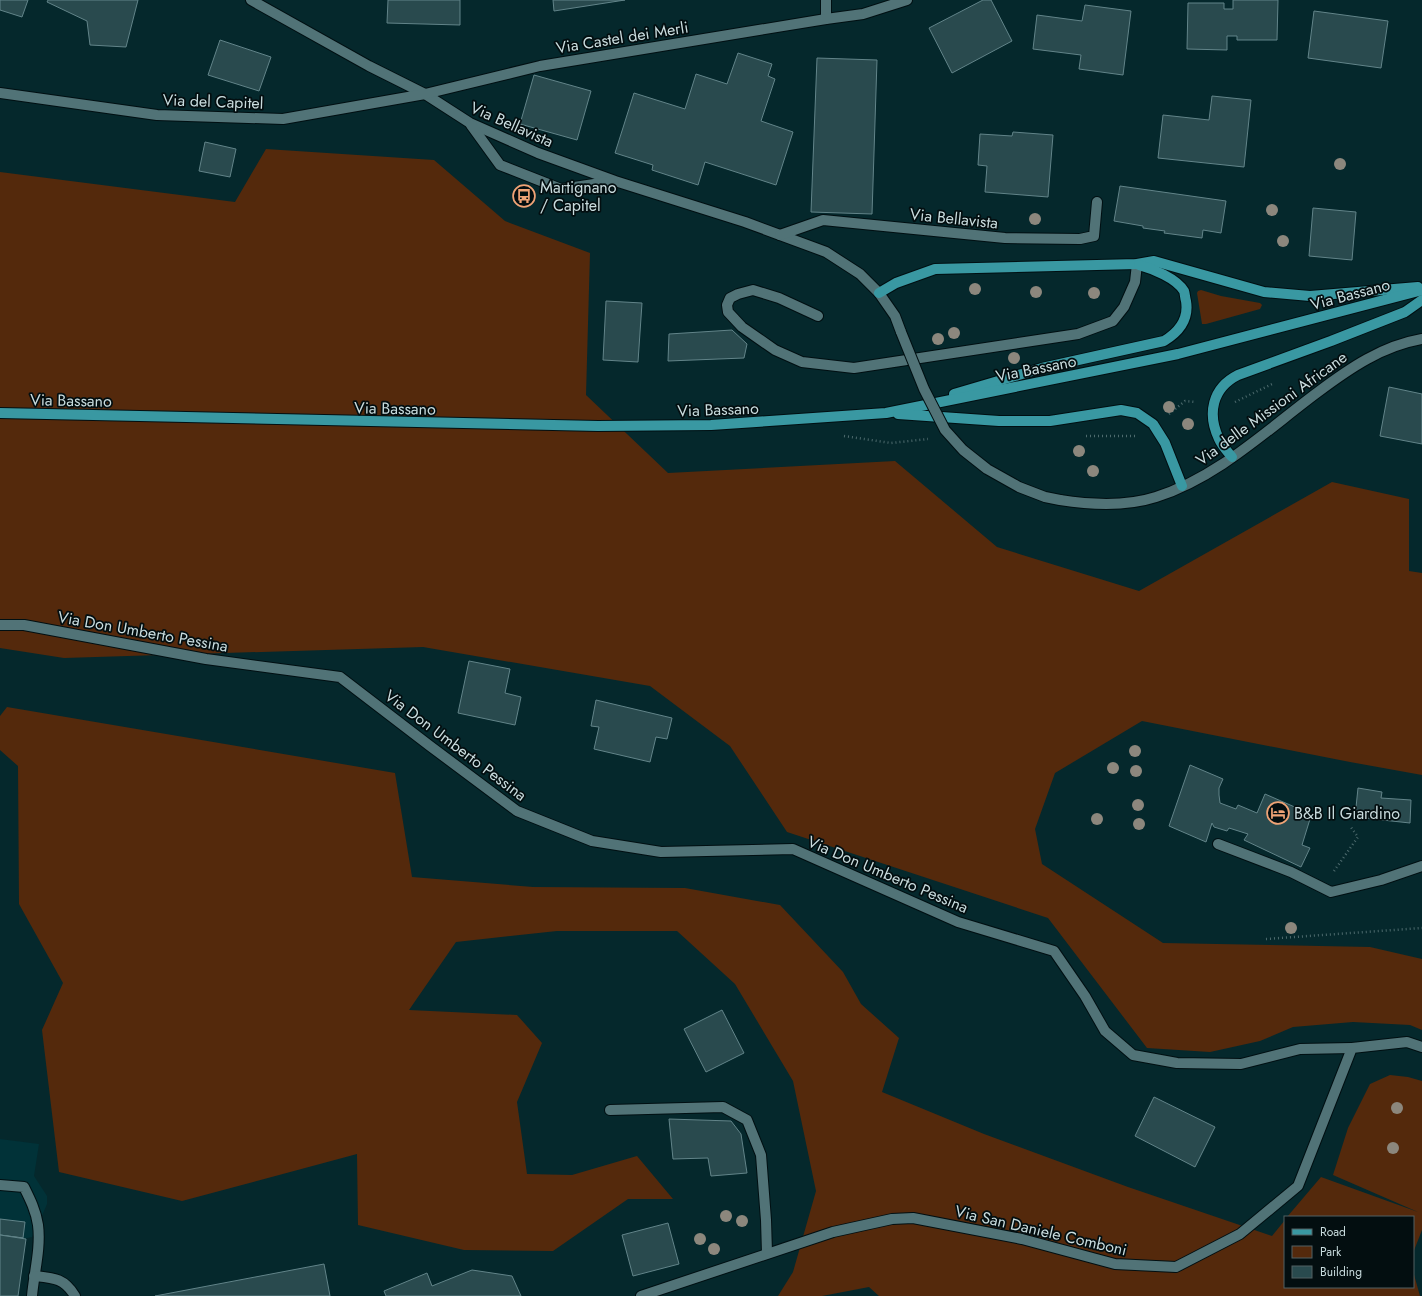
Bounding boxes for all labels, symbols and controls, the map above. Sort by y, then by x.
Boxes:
street label: Via Castel dei Merli [554,16,690,59]
street label: Via del Capitel [162,88,264,115]
street label: Via Bellavista [467,96,557,153]
place label: Martignano / Capitel [540,176,617,217]
bus stop icon: Martignano / Capitel [511,183,537,209]
street label: Via Bellavista [909,202,999,235]
street label: Via Bassano [1308,273,1393,316]
street label: Via delle Missioni Africane [1191,346,1352,471]
street label: Via Bassano [994,349,1079,388]
street label: Via Bassano [30,388,112,413]
street label: Via Bassano [354,396,436,421]
street label: Via Bassano [677,397,759,422]
street label: Via Don Umberto Pessina [56,605,230,658]
street label: Via Don Umberto Pessina [380,684,531,806]
hotel icon: B&B Il Giardino [1265,800,1291,826]
place label: B&B Il Giardino [1294,802,1400,825]
street label: Via Don Umberto Pessina [804,830,972,919]
street label: Via San Daniele Comboni [953,1200,1129,1261]
legend [1284,1216,1414,1288]
text: Road [1320,1223,1346,1241]
text: Park [1320,1243,1342,1261]
text: Building [1320,1263,1362,1281]

